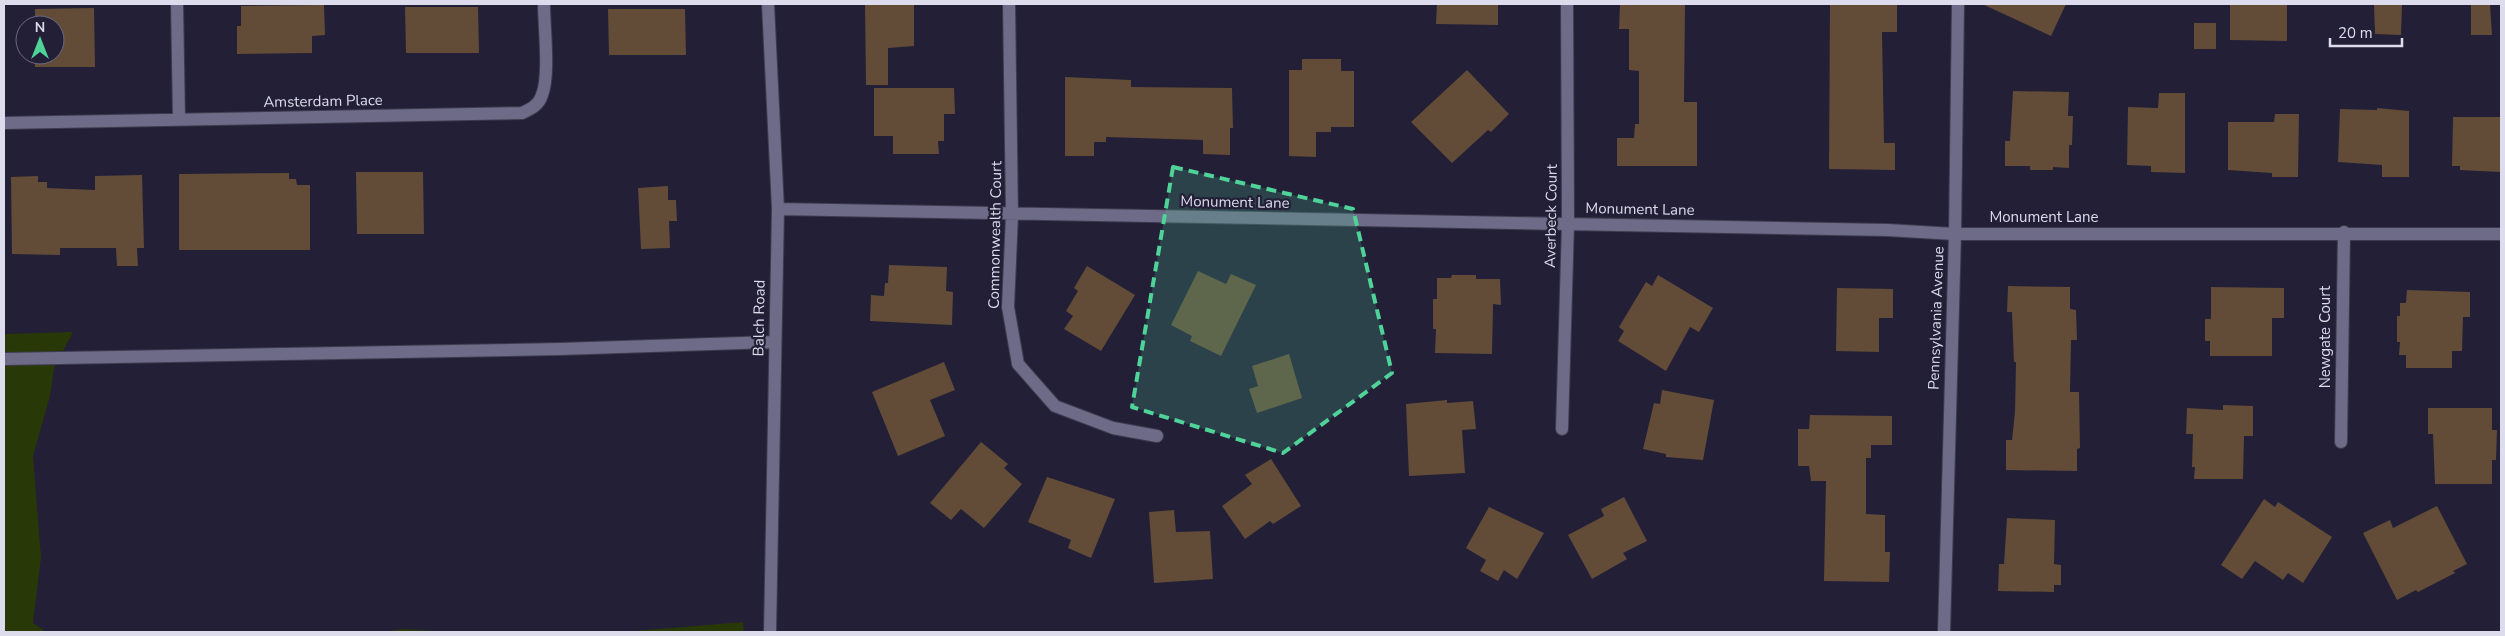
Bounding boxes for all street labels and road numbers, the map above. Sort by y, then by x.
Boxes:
street label: Amsterdam Place [263,90,383,112]
street label: Commonwealth Court [984,160,1006,309]
street label: Averbeck Court [1540,163,1562,268]
street label: Monument Lane [1180,191,1290,213]
street label: Monument Lane [1585,198,1695,220]
street label: Monument Lane [1989,207,2099,227]
street label: Pennsylvania Avenue [1924,246,1949,390]
street label: Balch Road [748,279,770,357]
street label: Newgate Court [2315,285,2335,388]

